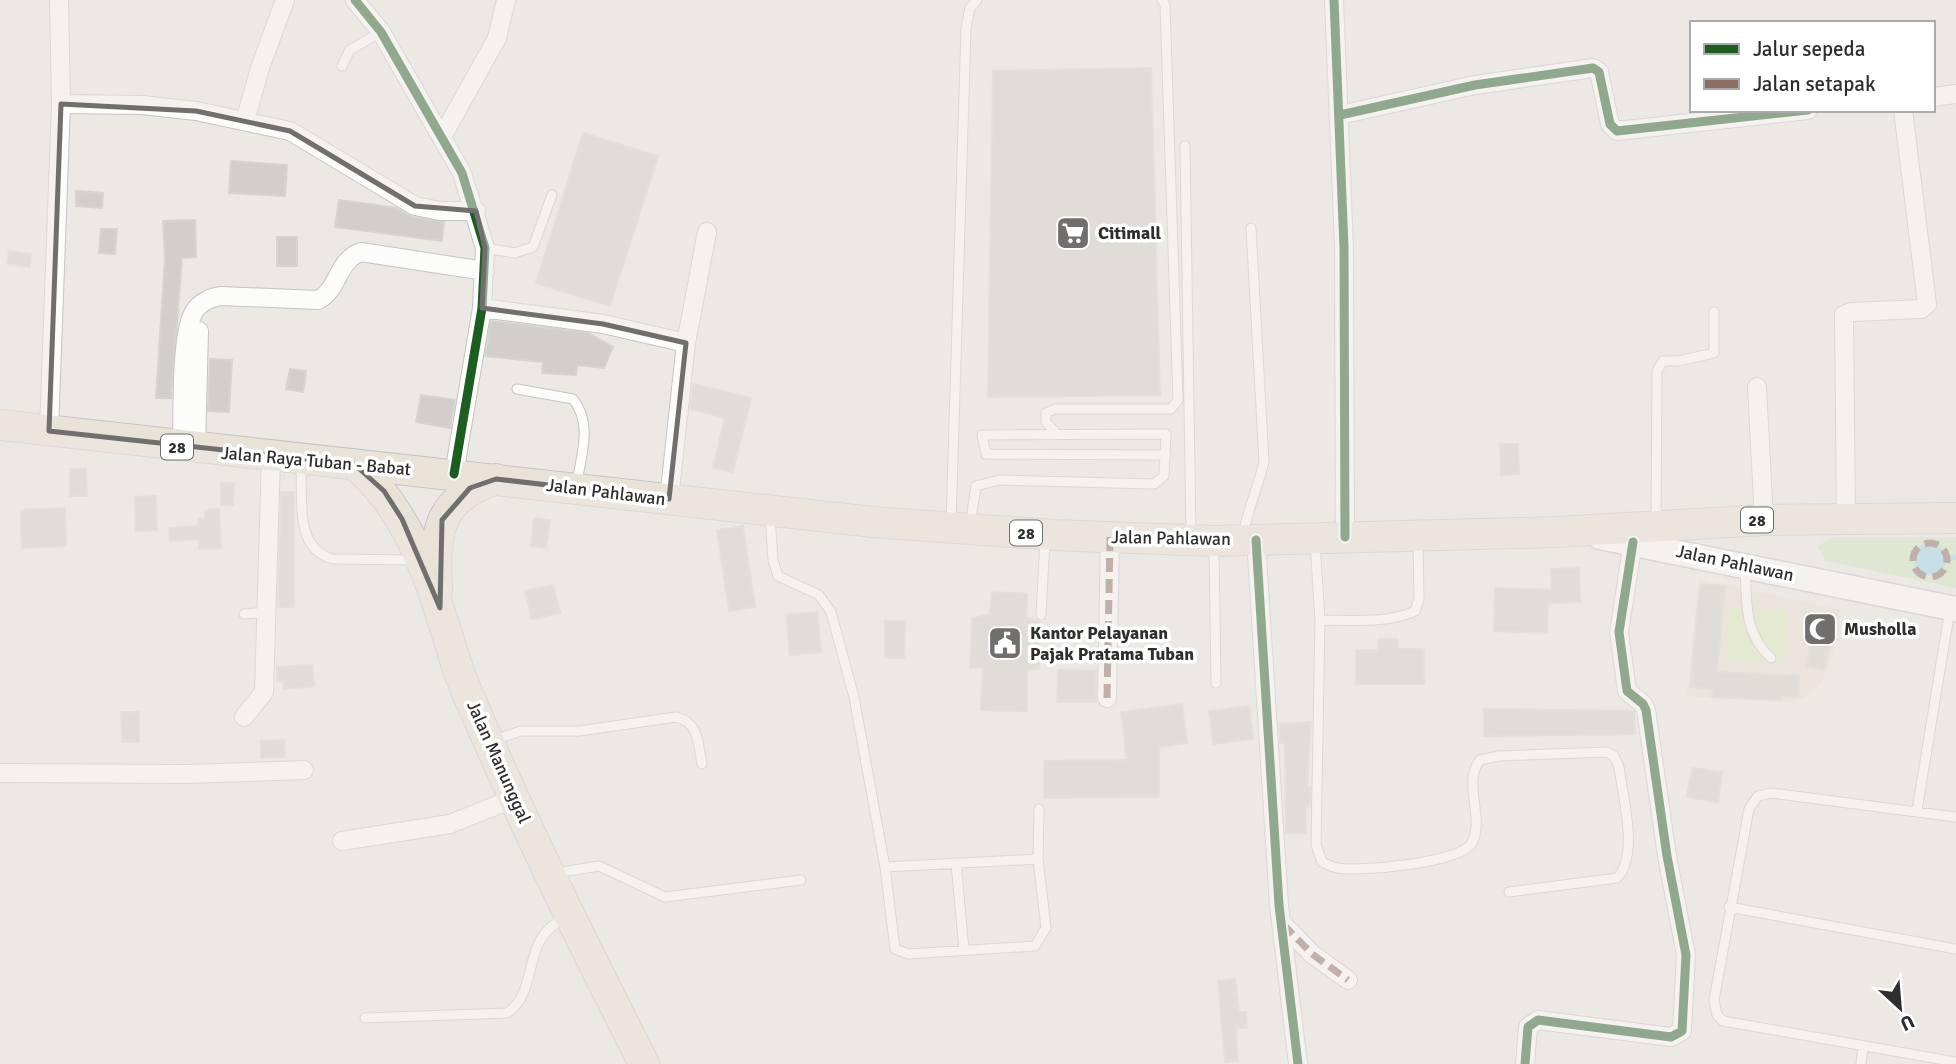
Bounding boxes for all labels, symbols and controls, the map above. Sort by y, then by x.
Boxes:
legend [1690,21,1935,112]
text: Jalur sepeda [1753,36,1865,62]
text: Jalan setapak [1753,71,1876,97]
supermarket icon: Citimall [1054,214,1092,252]
place label: Citimall [1098,222,1162,244]
road number: 28 [161,434,193,460]
street label: Jalan Raya Tuban - Babat [220,442,412,480]
street label: Jalan Pahlawan [545,474,667,510]
road number: 28 [1741,508,1773,533]
road number: 28 [1010,520,1042,546]
street label: Jalan Pahlawan [1111,526,1231,550]
street label: Jalan Pahlawan [1674,540,1796,586]
mosque icon: Musholla [1801,610,1839,648]
place label: Musholla [1844,618,1916,640]
place label: Kantor Pelayanan Pajak Pratama Tuban [1030,622,1194,665]
public building icon: Kantor Pelayanan Pajak Pratama Tuban [986,624,1024,662]
street label: Jalan Manunggal [462,697,536,827]
north arrow [1865,973,1935,1043]
text: U [1896,1009,1918,1036]

